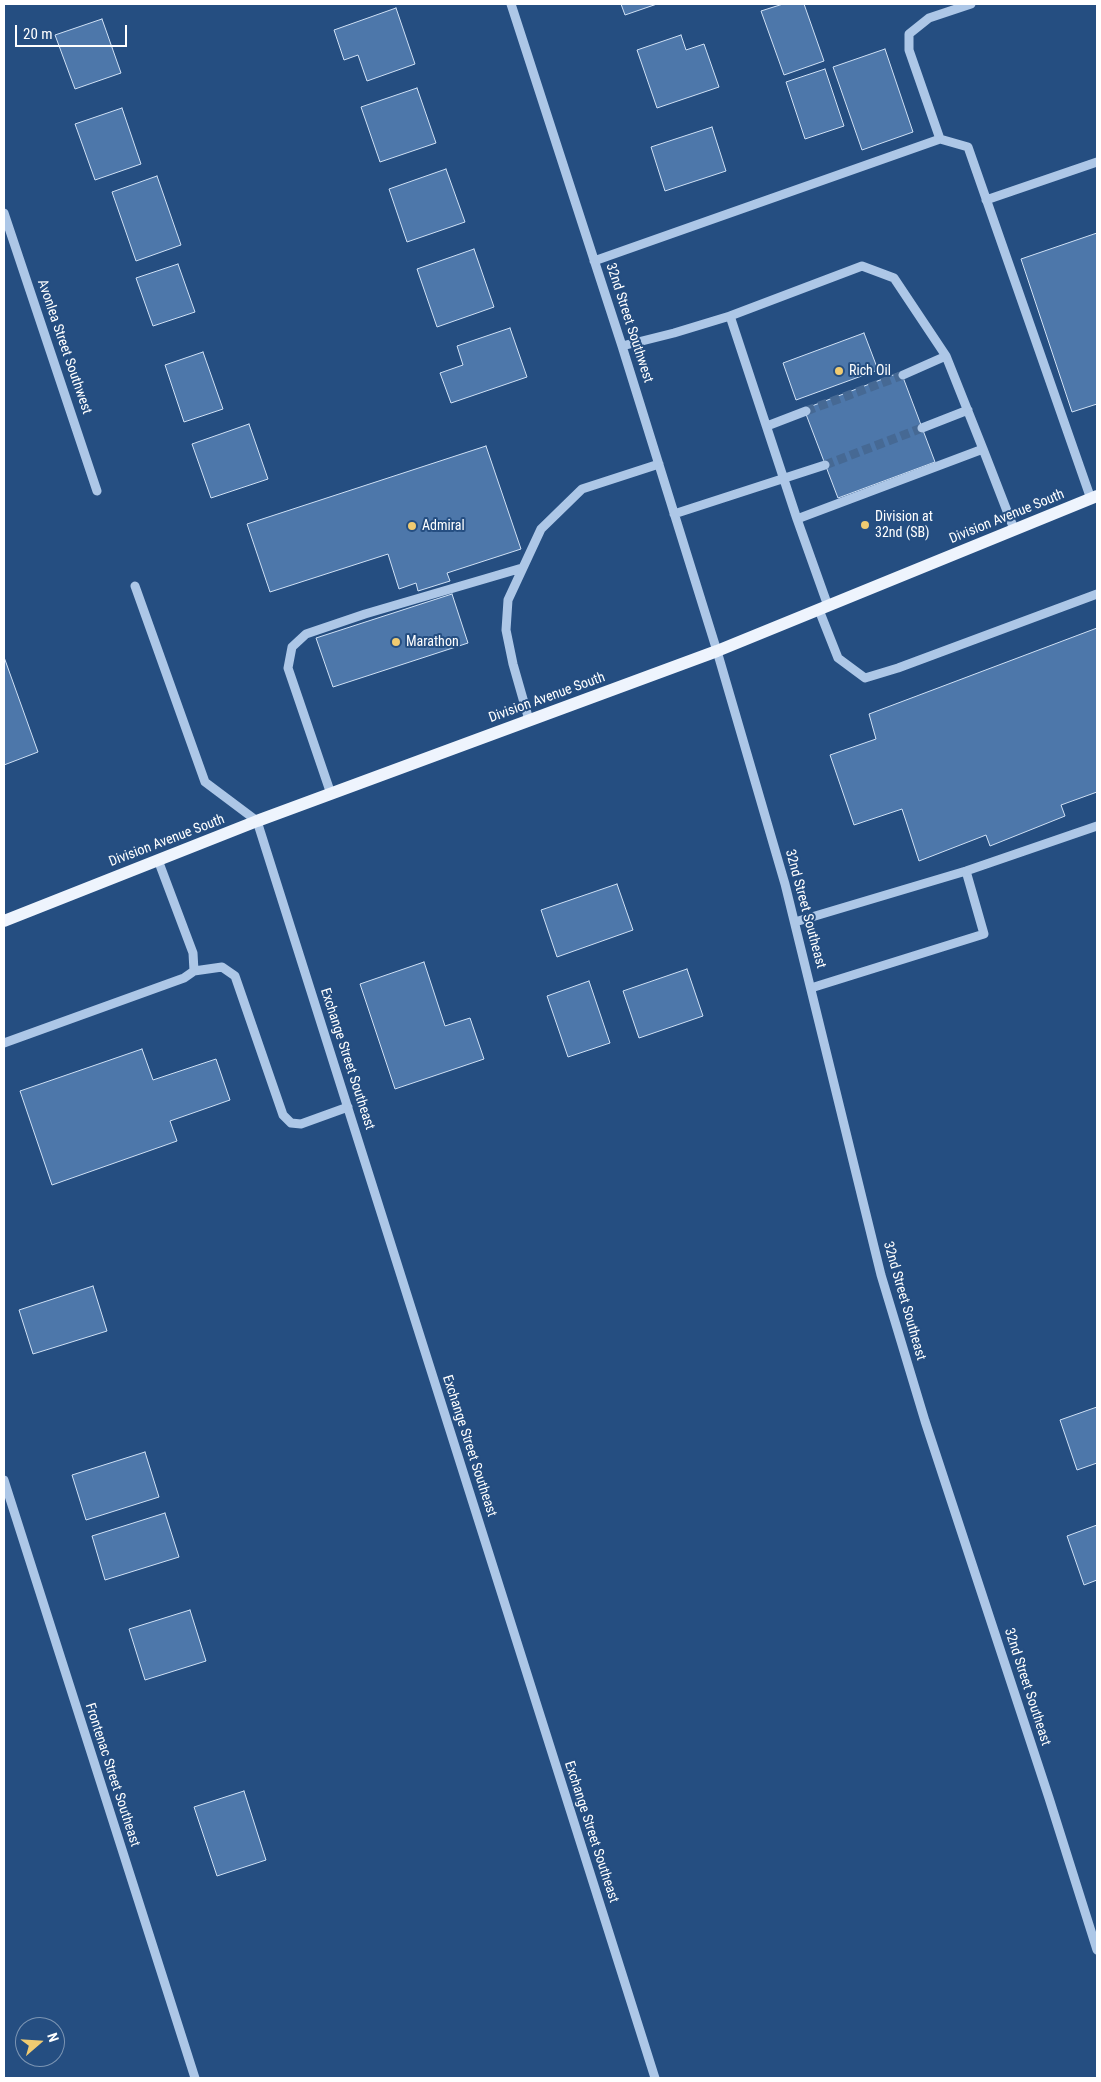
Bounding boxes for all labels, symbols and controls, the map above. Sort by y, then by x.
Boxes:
scale bar [18,15,130,47]
text: 20 m [23,25,53,43]
street label: 32nd Street Southwest [602,261,656,385]
street label: Avonlea Street Southwest [33,277,95,417]
place label: Rich Oil [849,363,891,379]
marker: Rich Oil [833,365,845,377]
street label: Division Avenue South [947,486,1067,548]
place label: Division at 32nd (SB) [875,509,933,542]
place label: Admiral [422,518,465,534]
marker: Division at 32nd (SB) [859,519,871,531]
marker: Admiral [406,520,418,532]
place label: Marathon [406,634,459,650]
marker: Marathon [390,636,402,648]
street label: Division Avenue South [487,669,607,727]
street label: Division Avenue South [107,811,227,871]
street label: 32nd Street Southeast [781,848,829,970]
street label: Exchange Street Southeast [316,986,378,1132]
street label: 32nd Street Southeast [879,1240,929,1362]
street label: Exchange Street Southeast [438,1373,500,1519]
street label: 32nd Street Southeast [1000,1626,1054,1748]
street label: Frontenac Street Southeast [81,1701,143,1849]
street label: Exchange Street Southeast [560,1759,622,1905]
north arrow [15,2017,65,2067]
text: N [44,2031,62,2044]

